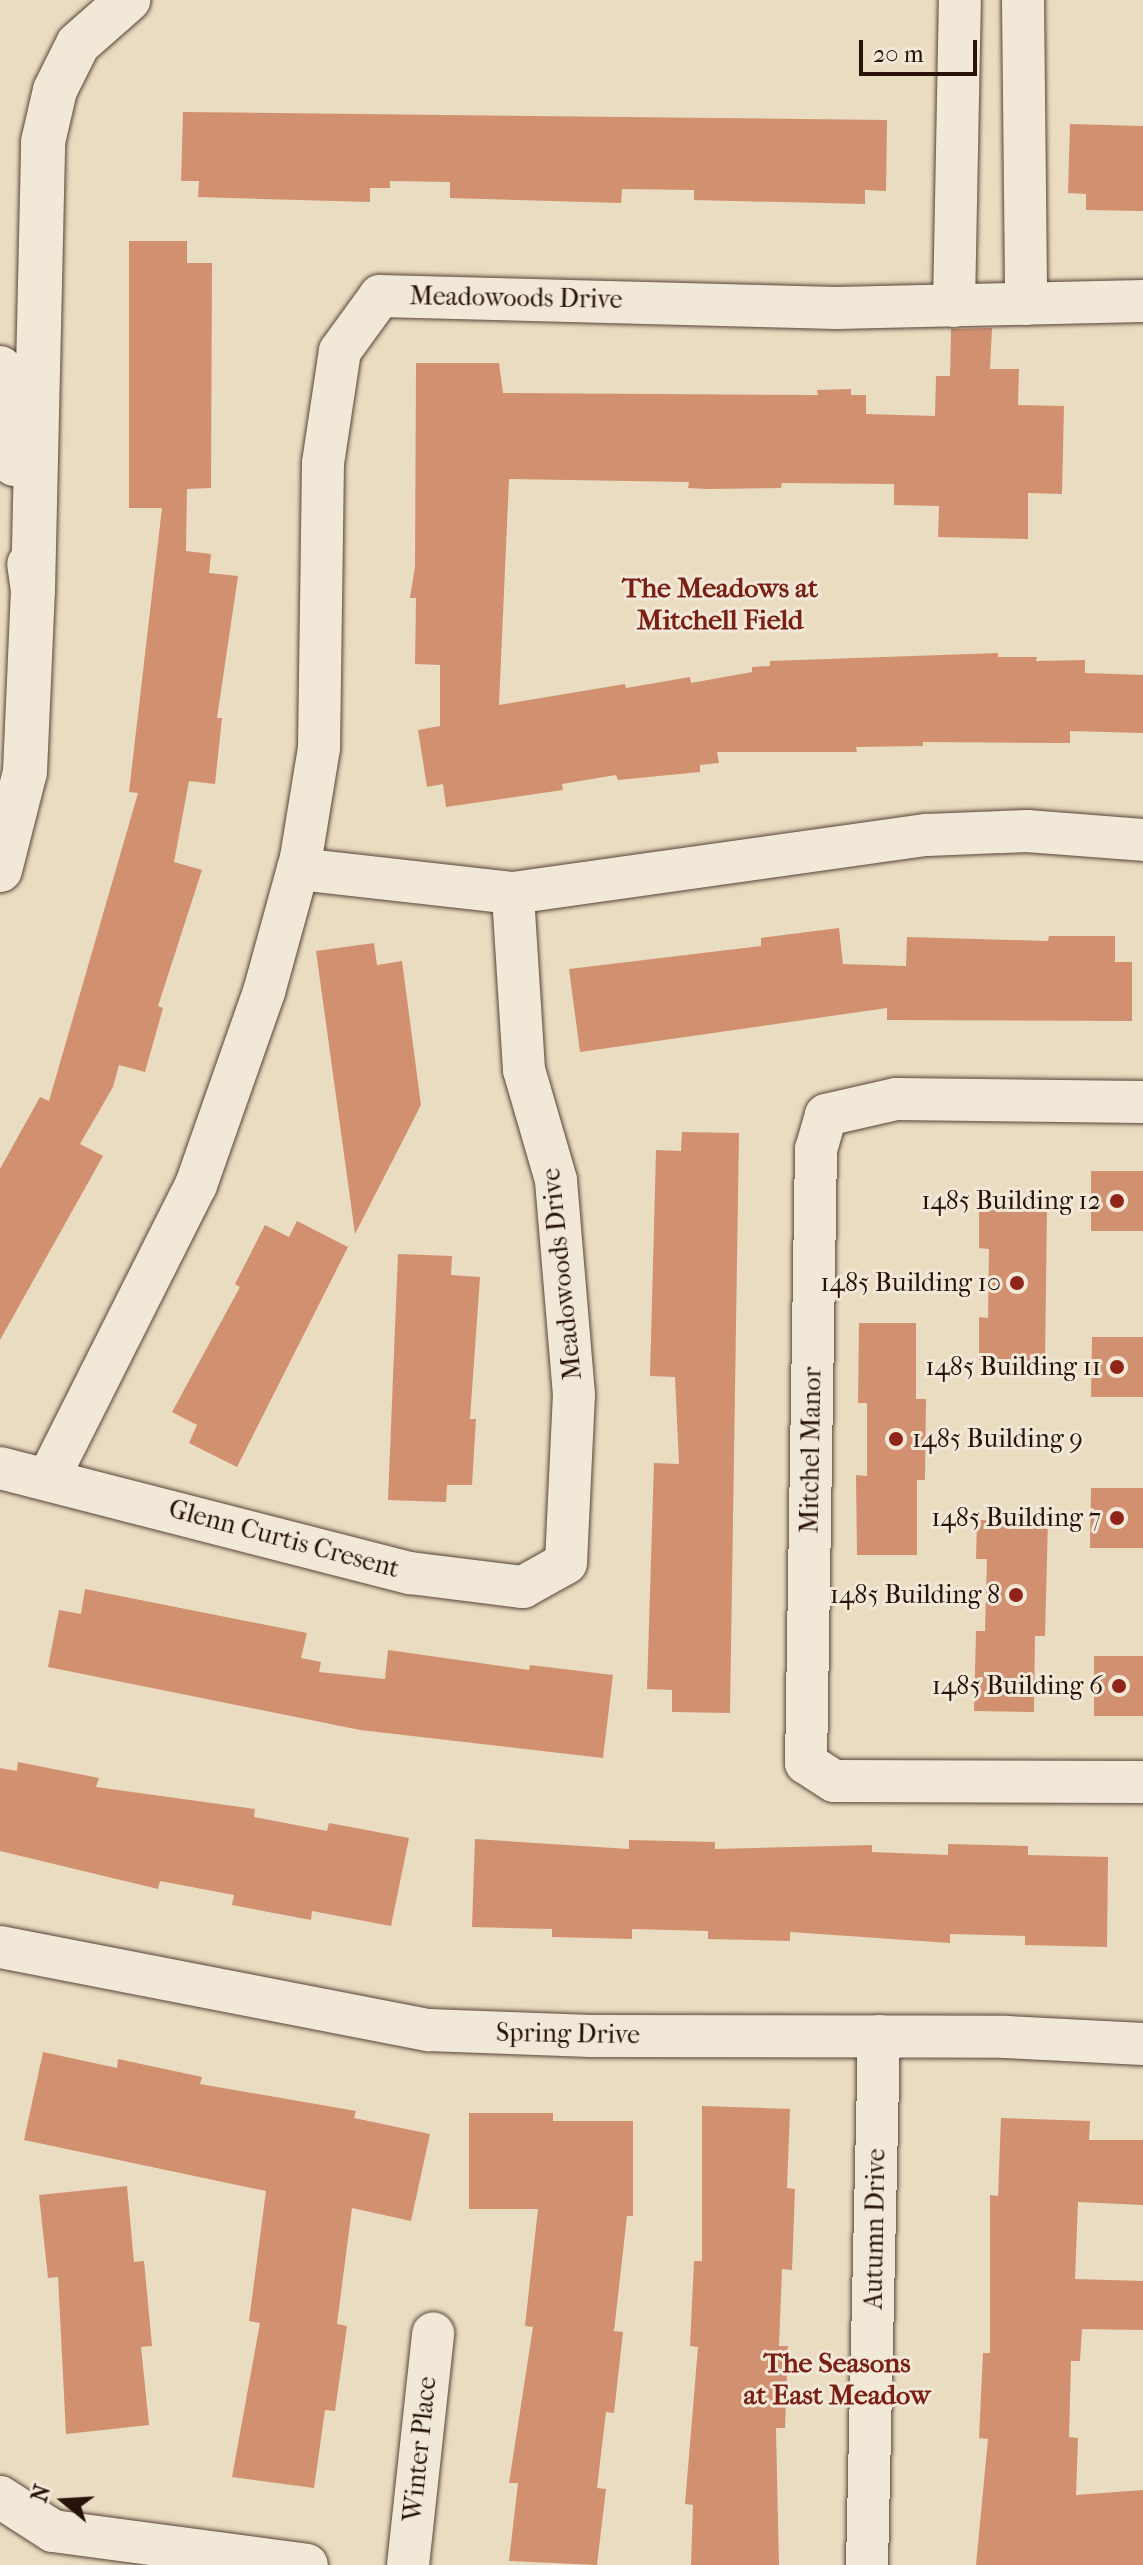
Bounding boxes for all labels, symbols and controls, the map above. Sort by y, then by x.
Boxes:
scale bar [863,24,981,74]
text: 20 m [873,40,924,68]
street label: Meadowoods Drive [409,281,623,315]
district label: The Meadows at Mitchell Field [622,571,818,637]
street label: Meadowoods Drive [535,1166,589,1382]
place label: 1485 Building 12 [921,1185,1101,1217]
marker: 1485 Building 12 [1108,1192,1126,1210]
place label: 1485 Building 10 [820,1267,1001,1299]
marker: 1485 Building 10 [1008,1274,1026,1292]
place label: 1485 Building 11 [925,1351,1101,1383]
marker: 1485 Building 11 [1108,1358,1126,1376]
street label: Mitchel Manor [794,1366,828,1534]
place label: 1485 Building 9 [912,1423,1083,1455]
marker: 1485 Building 9 [887,1430,905,1448]
street label: Glenn Curtis Cresent [165,1493,403,1585]
place label: 1485 Building 7 [931,1502,1101,1534]
marker: 1485 Building 7 [1108,1509,1126,1527]
place label: 1485 Building 8 [830,1579,1000,1611]
marker: 1485 Building 8 [1007,1586,1025,1604]
place label: 1485 Building 6 [932,1670,1103,1702]
marker: 1485 Building 6 [1110,1677,1128,1695]
street label: Spring Drive [496,2017,640,2051]
street label: Autumn Drive [858,2148,892,2310]
district label: The Seasons at East Meadow [743,2346,931,2412]
street label: Winter Place [397,2375,443,2523]
north arrow [24,2461,104,2541]
text: N [26,2482,56,2506]

